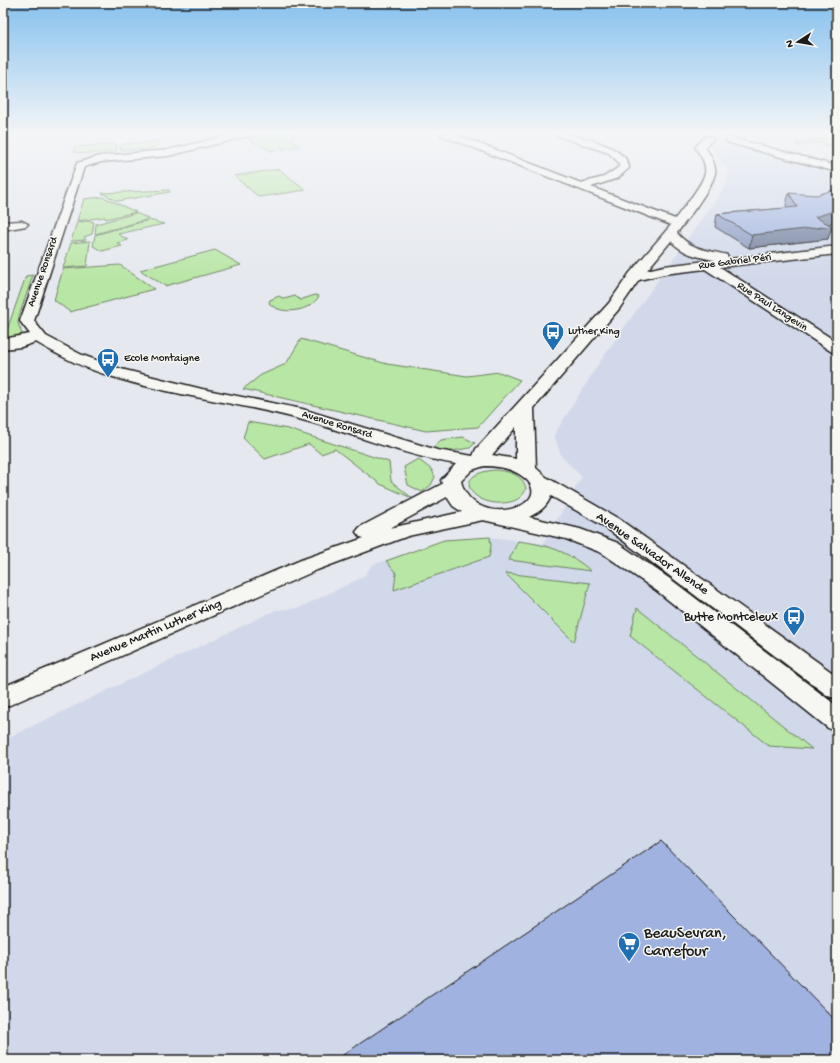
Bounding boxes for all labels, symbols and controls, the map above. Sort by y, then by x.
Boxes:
north arrow [778,22,818,62]
text: N [784,39,797,48]
street label: Avenue Ronsard [25,234,61,308]
street label: Rue Gabriel Péri [698,252,772,272]
street label: Rue Paul Langevin [735,280,810,335]
bus stop icon: Luther King [540,319,566,352]
place label: Luther King [568,326,620,338]
bus stop icon: Ecole Montaigne [95,346,121,379]
place label: Ecole Montaigne [124,353,200,365]
street label: Avenue Ronsard [300,409,375,442]
street label: Avenue Salvador Allende [593,509,711,599]
street label: Avenue Martin Luther King [88,596,224,666]
bus stop icon: Butte Montceleux [781,604,807,637]
place label: Butte Montceleux [683,610,778,625]
place label: BeauSevran, Carrefour [643,925,727,962]
supermarket icon: BeauSevran, Carrefour [616,930,642,963]

